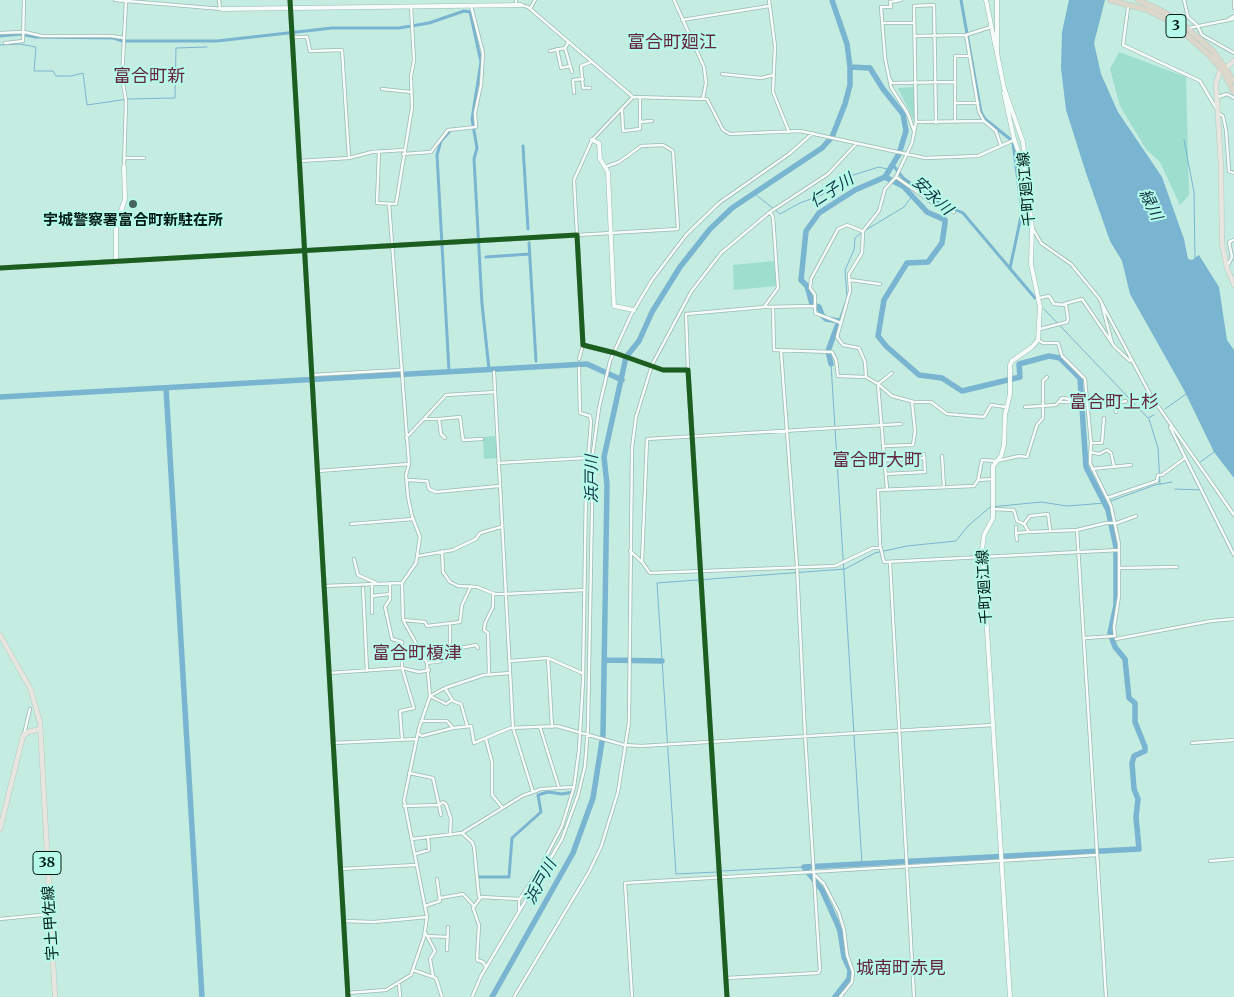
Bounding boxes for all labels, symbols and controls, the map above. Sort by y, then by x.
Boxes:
road number: 3 [1166,15,1186,38]
district label: 富合町廻江 [627,32,717,54]
district label: 富合町新 [113,66,185,88]
street label: 千町廻江線 [1015,151,1039,227]
water label: 仁子川 [807,170,857,212]
water label: 安永川 [908,173,956,219]
water label: 緑川 [1134,186,1166,224]
marker: 宇城警察署富合町新駐在所 [127,198,139,210]
place label: 宇城警察署富合町新駐在所 [43,212,223,230]
district label: 富合町上杉 [1069,392,1159,414]
district label: 富合町大町 [832,450,922,472]
water label: 浜戸川 [582,455,602,503]
street label: 千町廻江線 [974,549,996,625]
district label: 富合町榎津 [372,643,462,665]
road number: 38 [33,851,61,874]
water label: 浜戸川 [521,856,561,908]
street label: 宇土甲佐線 [39,885,63,961]
district label: 城南町赤見 [856,958,946,980]

